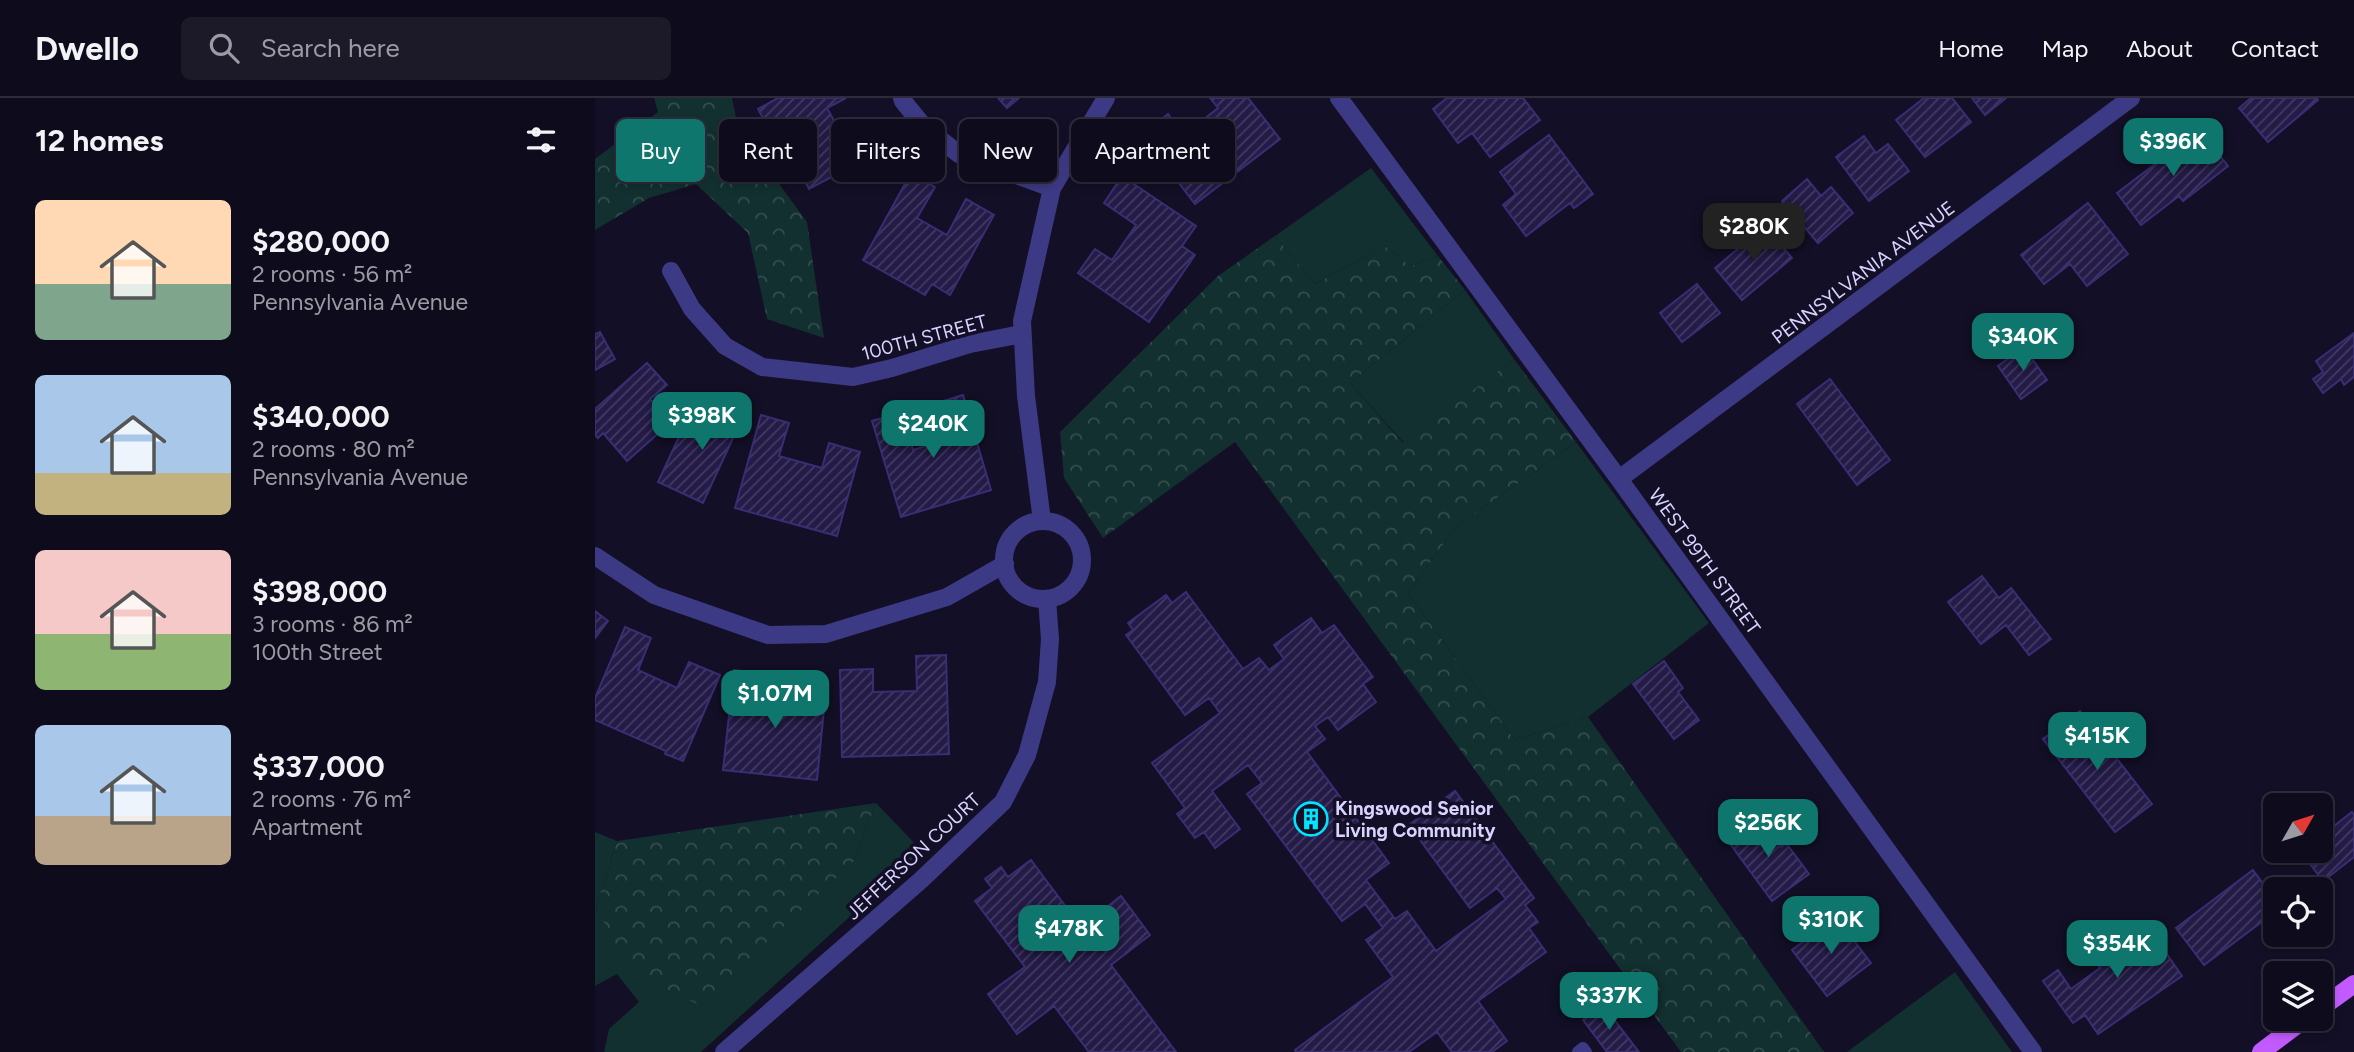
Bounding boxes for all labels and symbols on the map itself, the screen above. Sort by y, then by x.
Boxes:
pin: $396K [2124,118,2222,178]
street label: PENNSYLVANIA AVENUE [1767,196,1959,349]
pin: $280K [1705,204,1803,263]
street label: 100TH STREET [859,310,990,365]
pin: $340K [1974,314,2072,373]
pin: $398K [653,392,751,452]
pin: $240K [884,400,982,460]
street label: WEST 99TH STREET [1644,484,1765,639]
pin: $1.07M [718,670,832,730]
pin: $415K [2048,712,2146,772]
street label: JEFFERSON COURT [842,788,985,924]
north arrow [2263,793,2333,863]
place label: Kingswood Senior Living Community [1335,797,1496,842]
building icon: Kingswood Senior Living Community [1292,800,1330,838]
pin: $256K [1719,800,1817,859]
pin: $310K [1782,896,1880,956]
pin: $478K [1020,906,1118,965]
pin: $354K [2068,920,2166,980]
pin: $337K [1560,972,1658,1032]

